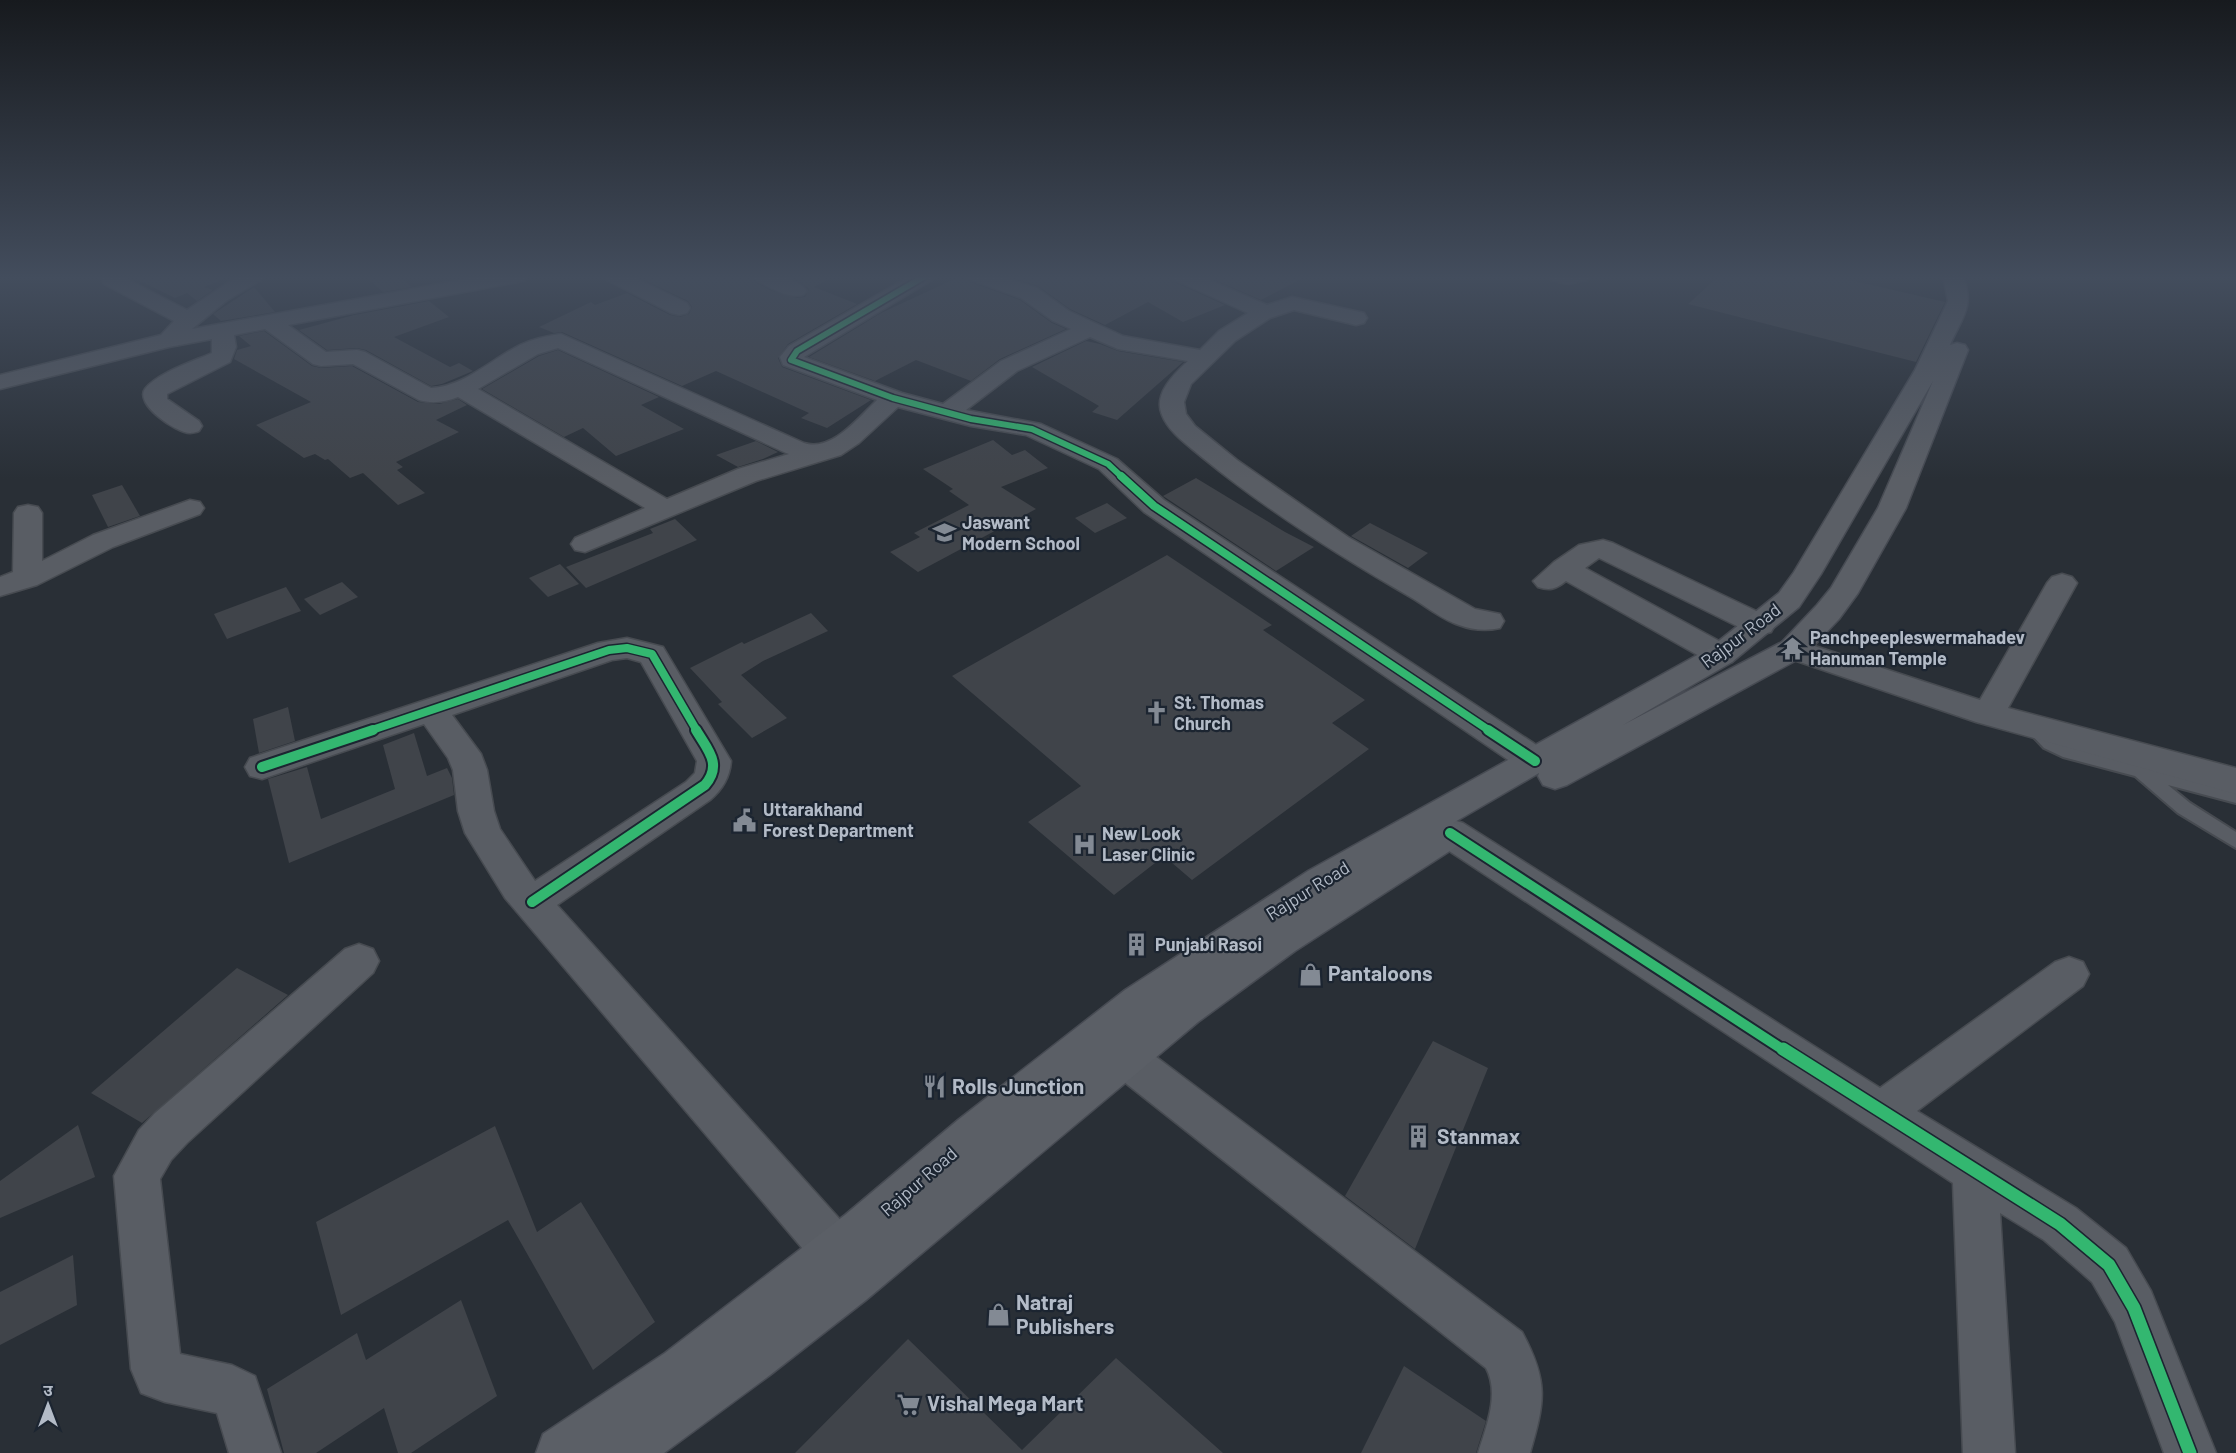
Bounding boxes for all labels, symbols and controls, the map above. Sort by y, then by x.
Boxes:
place label: Jaswant Modern School [962,511,1080,554]
school or university icon: Jaswant Modern School [931,520,957,546]
street label: Rajpur Road [1696,598,1785,672]
place label: Panchpeepleswermahadev Hanuman Temple [1810,626,2025,669]
temple icon: Panchpeepleswermahadev Hanuman Temple [1779,635,1805,661]
place label: St. Thomas Church [1174,691,1264,734]
church icon: St. Thomas Church [1143,700,1169,726]
place label: Uttarakhand Forest Department [763,798,914,841]
public building icon: Uttarakhand Forest Department [732,807,758,833]
place label: New Look Laser Clinic [1102,822,1196,865]
hospital icon: New Look Laser Clinic [1071,831,1097,857]
street label: Rajpur Road [1262,856,1353,924]
building icon: Punjabi Rasoi [1124,932,1150,958]
place label: Punjabi Rasoi [1155,933,1262,955]
place label: Pantaloons [1328,960,1433,985]
shop icon: Pantaloons [1297,961,1323,987]
place label: Rolls Junction [952,1073,1084,1098]
restaurant icon: Rolls Junction [921,1074,947,1100]
place label: Stanmax [1437,1123,1520,1148]
building icon: Stanmax [1406,1124,1432,1150]
street label: Rajpur Road [876,1142,961,1220]
place label: Natraj Publishers [1016,1289,1114,1338]
shop icon: Natraj Publishers [985,1302,1011,1328]
north arrow [18,1375,78,1435]
text: उ [43,1380,53,1399]
place label: Vishal Mega Mart [927,1390,1084,1415]
supermarket icon: Vishal Mega Mart [896,1391,922,1417]

